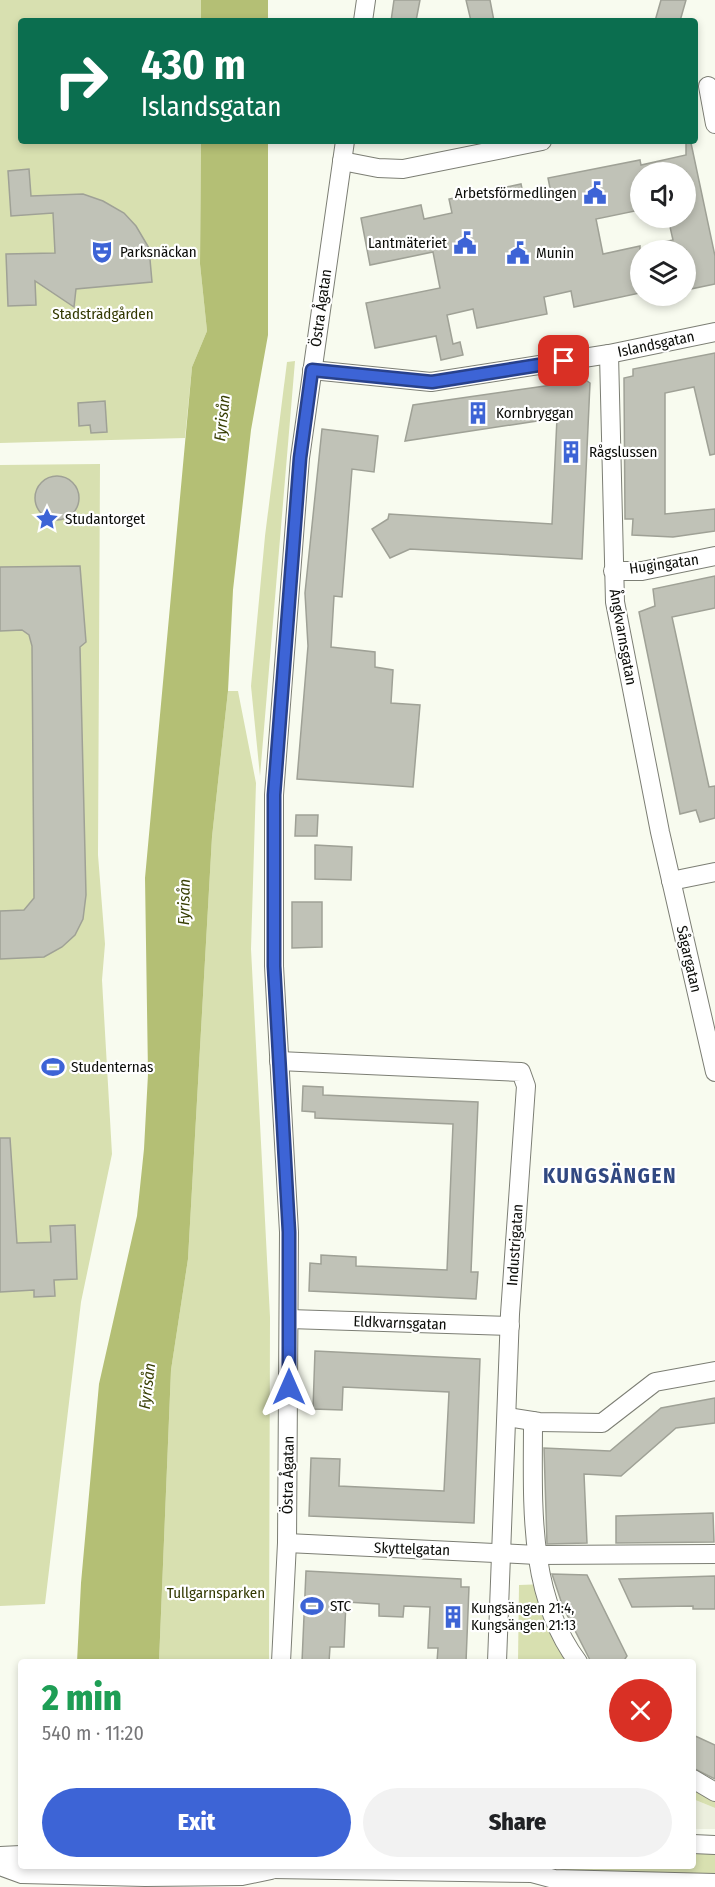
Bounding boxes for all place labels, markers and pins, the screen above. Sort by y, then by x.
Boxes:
public building icon: Arbetsförmedlingen [582,180,608,206]
place label: Arbetsförmedlingen [455,184,577,202]
public building icon: Lantmäteriet [452,230,478,256]
place label: Lantmäteriet [368,234,447,252]
theatre icon: Parksnäckan [89,239,115,265]
public building icon: Munin [505,240,531,266]
place label: Parksnäckan [120,243,197,261]
place label: Munin [536,244,574,262]
pin [538,335,589,386]
building icon: Kornbryggan [465,400,491,426]
place label: Kornbryggan [496,404,574,422]
building icon: Rågslussen [558,439,584,465]
place label: Rågslussen [589,443,657,461]
place icon: Studantorget [34,506,60,532]
place label: Studantorget [65,510,145,528]
sports icon: Studenternas [40,1054,66,1080]
place label: Studenternas [71,1058,153,1076]
sports icon: STC [299,1593,325,1619]
place label: STC [330,1597,352,1615]
place label: Kungsängen 21:4, Kungsängen 21:13 [471,1599,576,1634]
building icon: Kungsängen 21:4, Kungsängen 21:13 [440,1604,466,1630]

